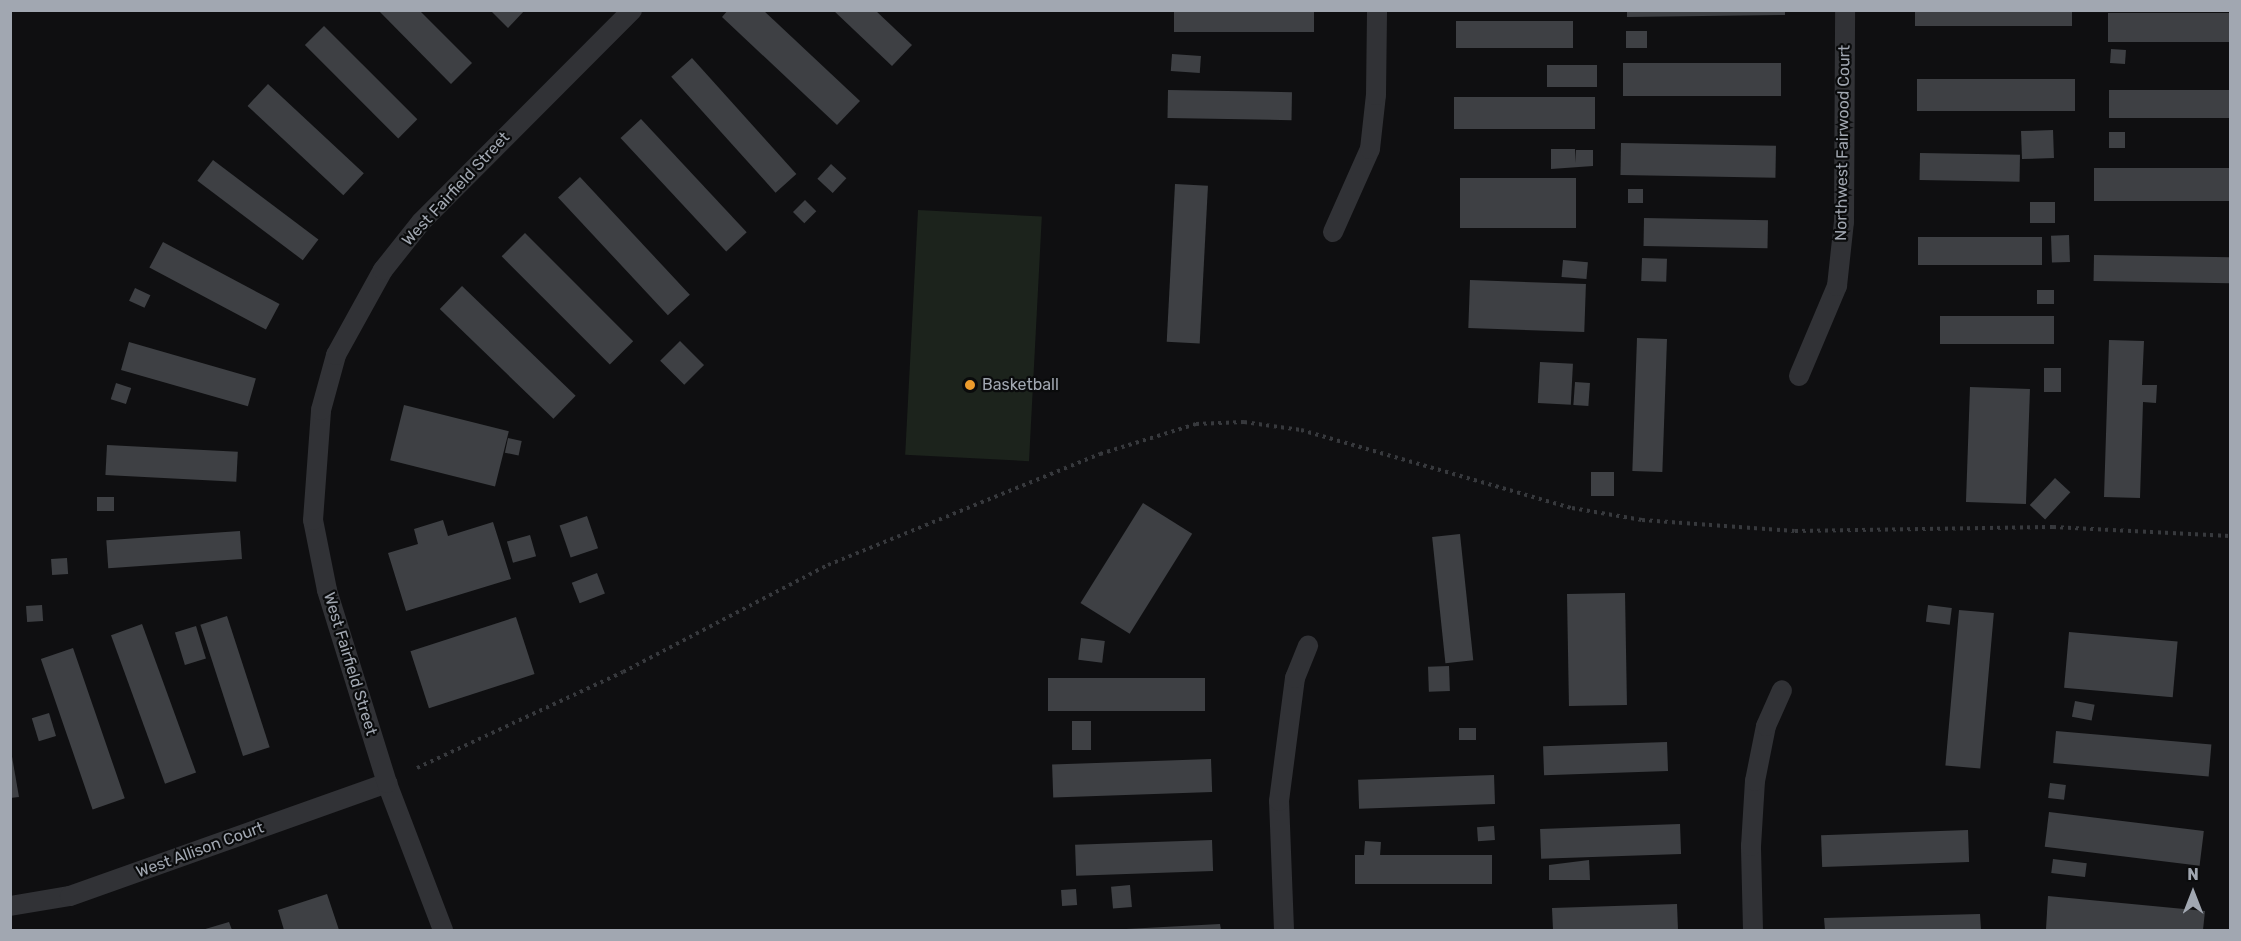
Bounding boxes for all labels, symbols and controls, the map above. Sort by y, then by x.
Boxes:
street label: Northwest Fairwood Court [1832,45,1854,241]
street label: West Fairfield Street [398,128,514,250]
place label: Basketball [982,375,1059,395]
marker: Basketball [963,378,977,392]
street label: West Fairfield Street [319,590,381,738]
street label: West Allison Court [133,818,267,882]
north arrow [2163,863,2223,923]
text: N [2187,865,2199,884]

